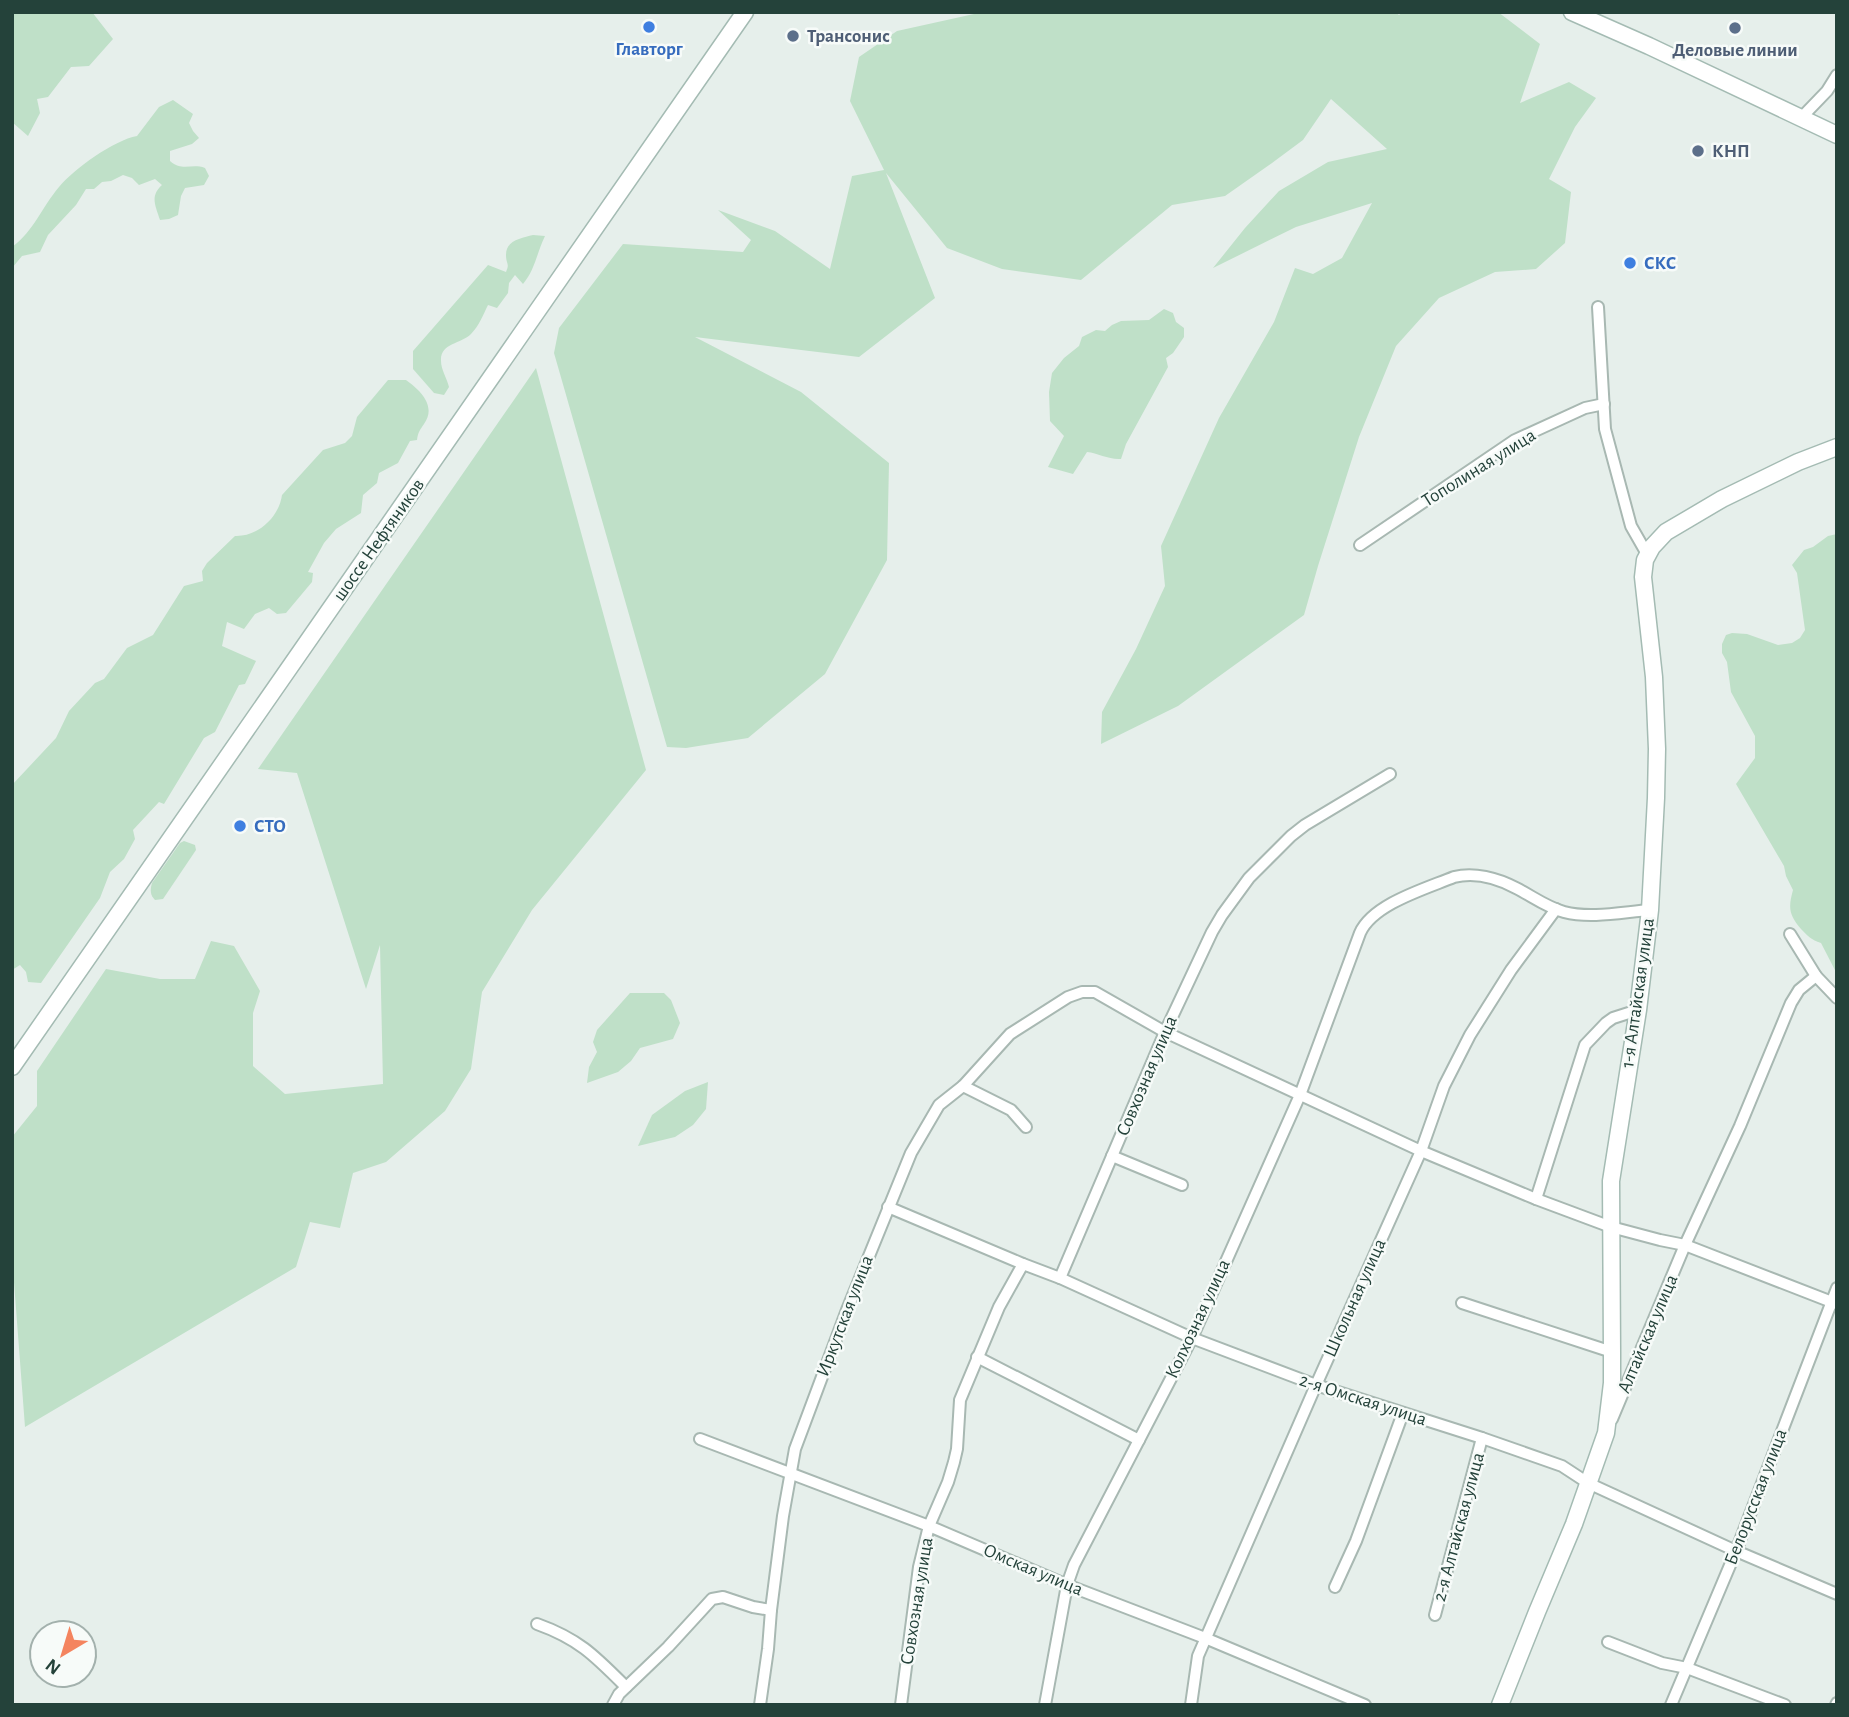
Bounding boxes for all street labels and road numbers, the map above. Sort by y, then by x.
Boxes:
street label: Тополиная улица [1419,425,1539,511]
street label: шоссе Нефтяников [330,475,428,605]
street label: 1-я Алтайская улица [1618,917,1658,1069]
street label: Совхозная улица [1113,1013,1181,1139]
street label: Школьная улица [1320,1236,1390,1360]
street label: Иркутская улица [813,1253,877,1379]
street label: Колхозная улица [1162,1256,1234,1382]
street label: Алтайская улица [1614,1272,1682,1396]
street label: 2-я Омская улица [1297,1371,1429,1430]
street label: Белорусская улица [1721,1426,1791,1568]
street label: 2-я Алтайская улица [1430,1450,1488,1603]
street label: Совхозная улица [898,1536,936,1666]
street label: Омская улица [980,1541,1086,1600]

